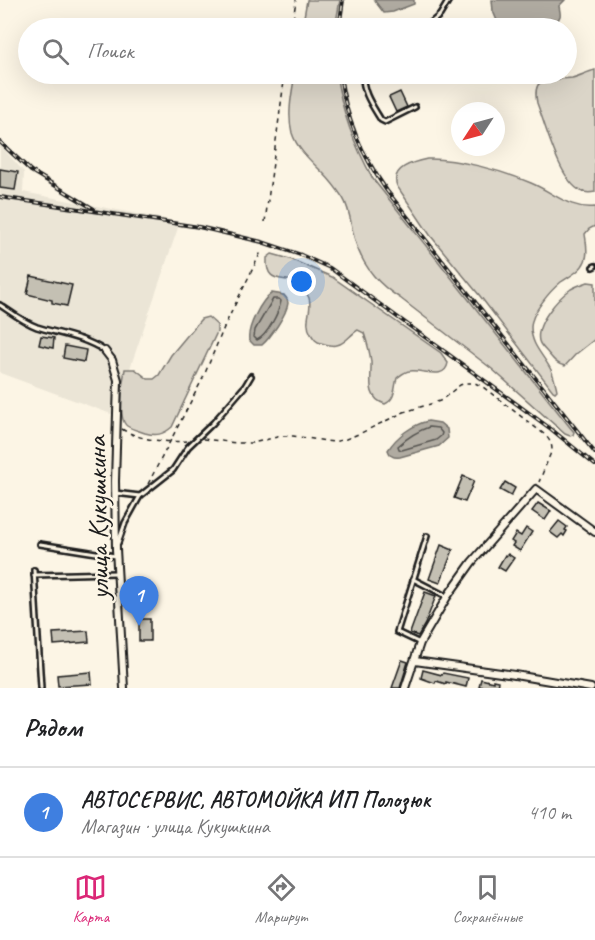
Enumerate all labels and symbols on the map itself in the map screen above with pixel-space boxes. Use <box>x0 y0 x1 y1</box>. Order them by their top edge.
north arrow <box>451 102 505 156</box>
your location <box>287 267 316 296</box>
street label: улица Кукушкина <box>79 434 116 602</box>
pin: 1 <box>120 576 158 626</box>

